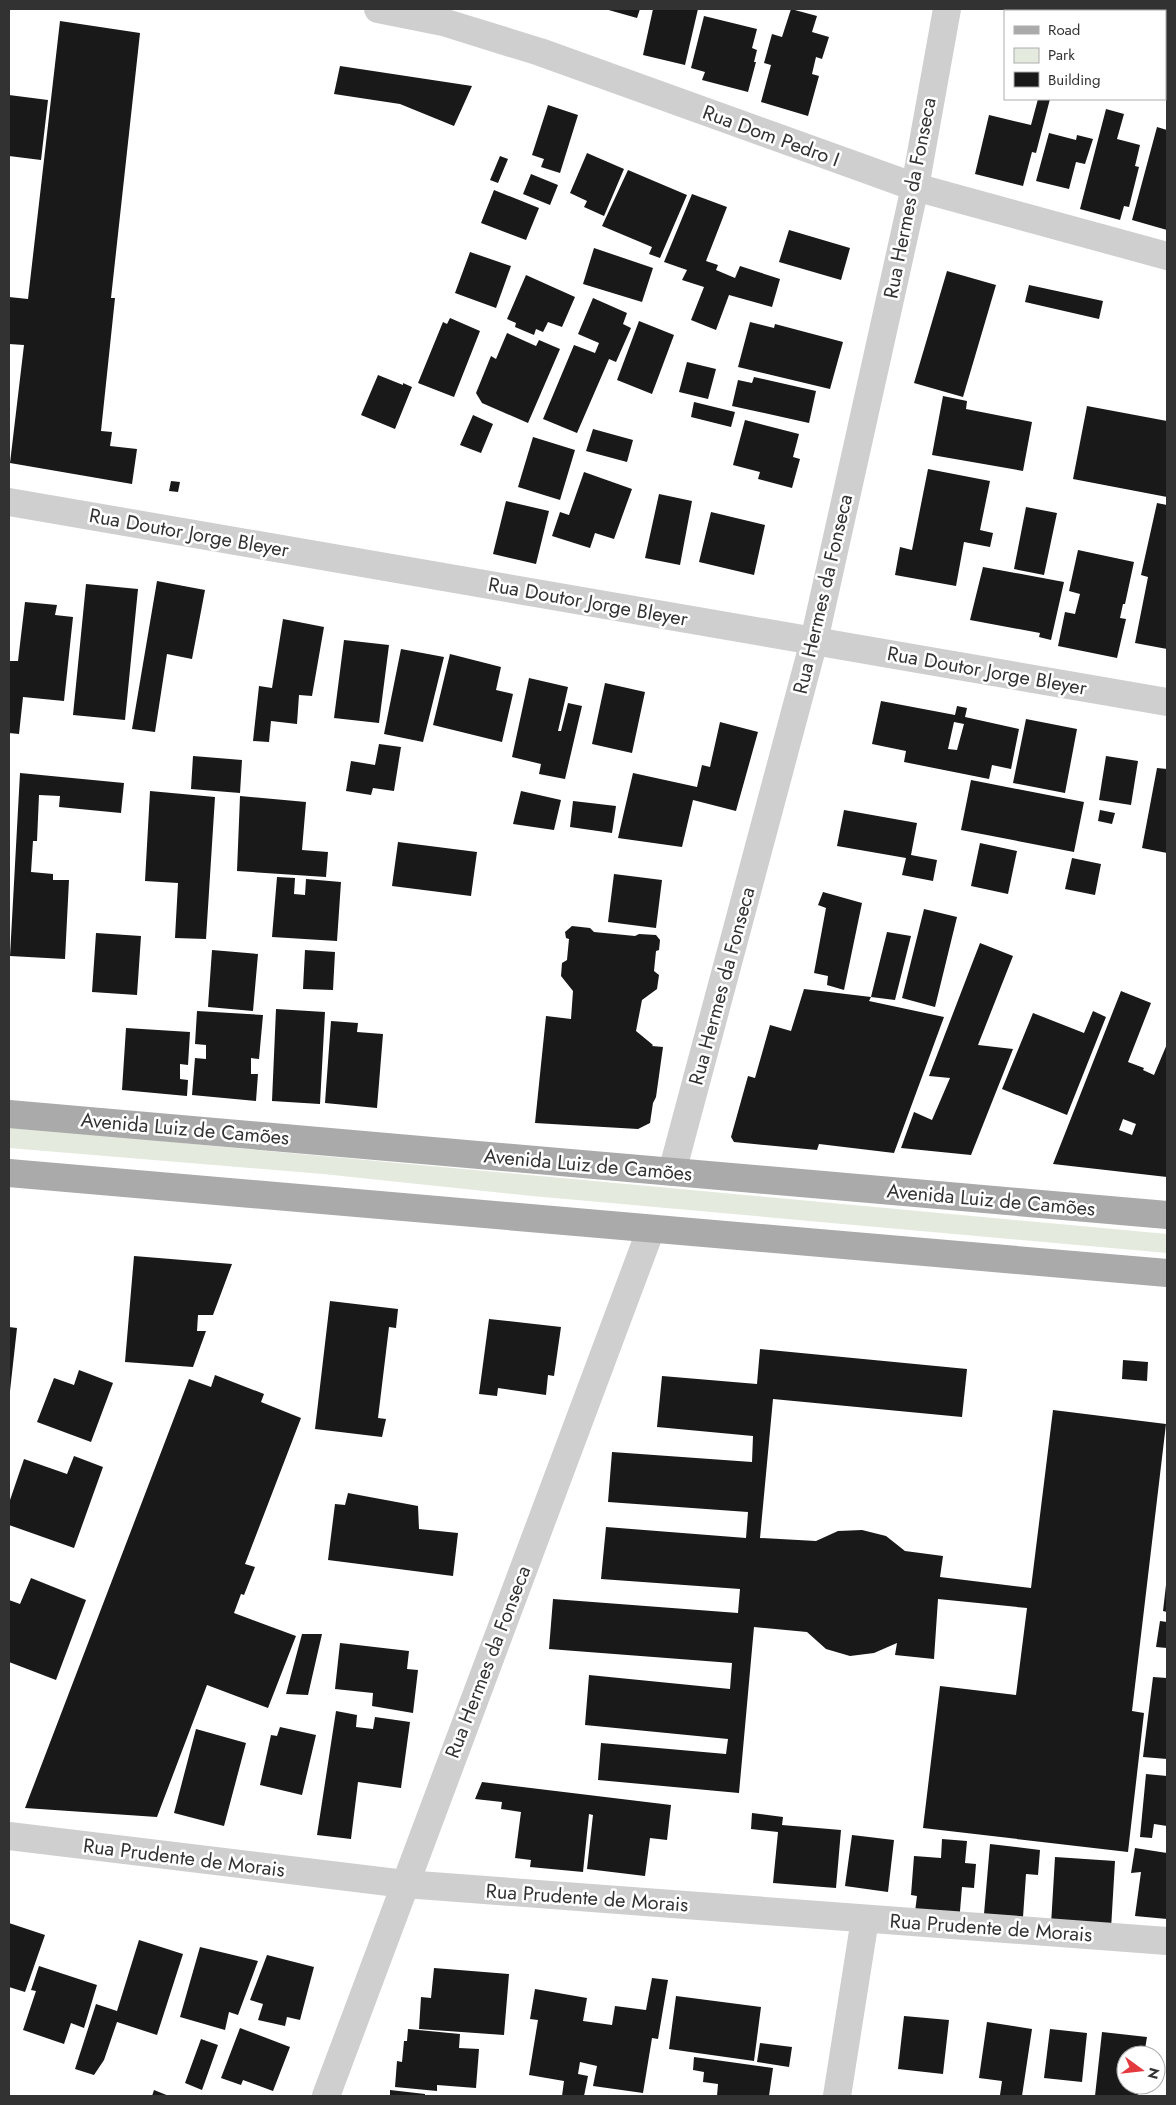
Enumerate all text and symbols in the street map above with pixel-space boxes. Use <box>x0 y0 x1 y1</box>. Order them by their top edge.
legend <box>1004 10 1166 100</box>
text: Road <box>1048 19 1080 41</box>
text: Park <box>1048 44 1075 66</box>
text: Building <box>1048 69 1100 91</box>
street label: Rua Hermes da Fonseca <box>876 95 944 301</box>
street label: Rua Dom Pedro I <box>698 98 844 174</box>
street label: Rua Hermes da Fonseca <box>786 491 860 697</box>
street label: Rua Doutor Jorge Bleyer <box>87 501 291 565</box>
street label: Rua Doutor Jorge Bleyer <box>486 570 690 634</box>
street label: Rua Doutor Jorge Bleyer <box>885 639 1089 703</box>
street label: Rua Hermes da Fonseca <box>682 884 762 1088</box>
street label: Avenida Luiz de Camões <box>80 1105 290 1153</box>
street label: Avenida Luiz de Camões <box>483 1141 693 1189</box>
street label: Avenida Luiz de Camões <box>886 1176 1096 1224</box>
street label: Rua Hermes da Fonseca <box>438 1562 538 1762</box>
street label: Rua Prudente de Morais <box>81 1831 287 1885</box>
street label: Rua Prudente de Morais <box>485 1876 689 1920</box>
street label: Rua Prudente de Morais <box>889 1906 1093 1950</box>
north arrow <box>1116 2045 1166 2095</box>
text: N <box>1142 2065 1165 2081</box>

